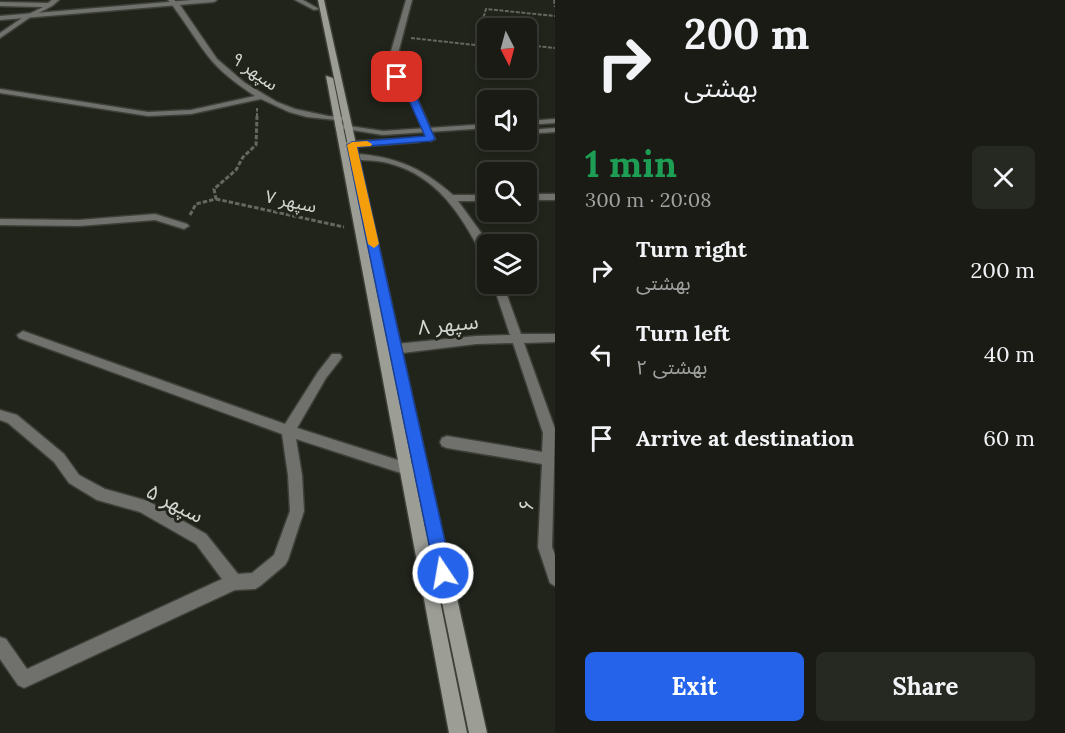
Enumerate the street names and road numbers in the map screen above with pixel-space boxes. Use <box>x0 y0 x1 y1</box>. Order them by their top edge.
street label: سپهر ۹ <box>227 47 283 95</box>
street label: سپهر ۷ <box>263 184 319 218</box>
street label: سپهر ۸ <box>416 307 480 341</box>
street label: سپهر ۵ <box>142 477 208 529</box>
street label: ۶ <box>512 498 540 512</box>

